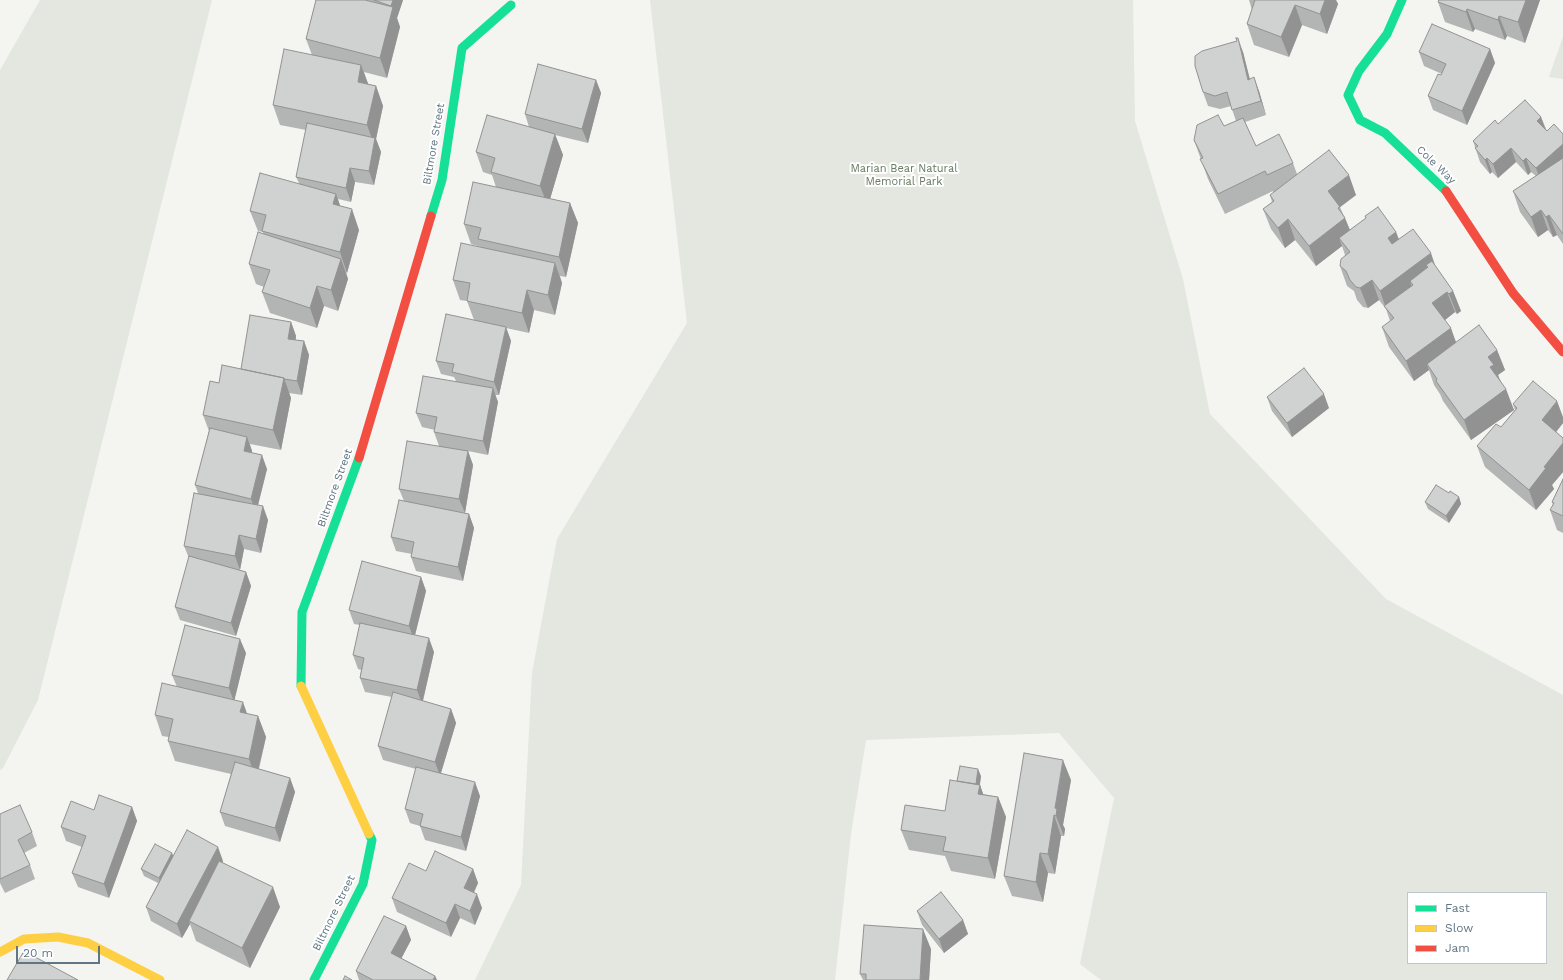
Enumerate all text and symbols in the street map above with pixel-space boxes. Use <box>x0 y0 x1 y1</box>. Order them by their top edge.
street label: Biltmore Street <box>420 102 448 186</box>
street label: Cole Way <box>1414 143 1458 187</box>
park label: Marian Bear Natural Memorial Park <box>850 162 958 188</box>
street label: Biltmore Street <box>315 447 355 529</box>
street label: Biltmore Street <box>310 873 358 953</box>
legend <box>1407 892 1547 964</box>
text: Fast <box>1445 901 1470 915</box>
text: Slow <box>1445 921 1473 935</box>
scale bar <box>18 938 102 964</box>
text: Jam <box>1445 941 1470 955</box>
text: 20 m <box>23 946 53 960</box>

